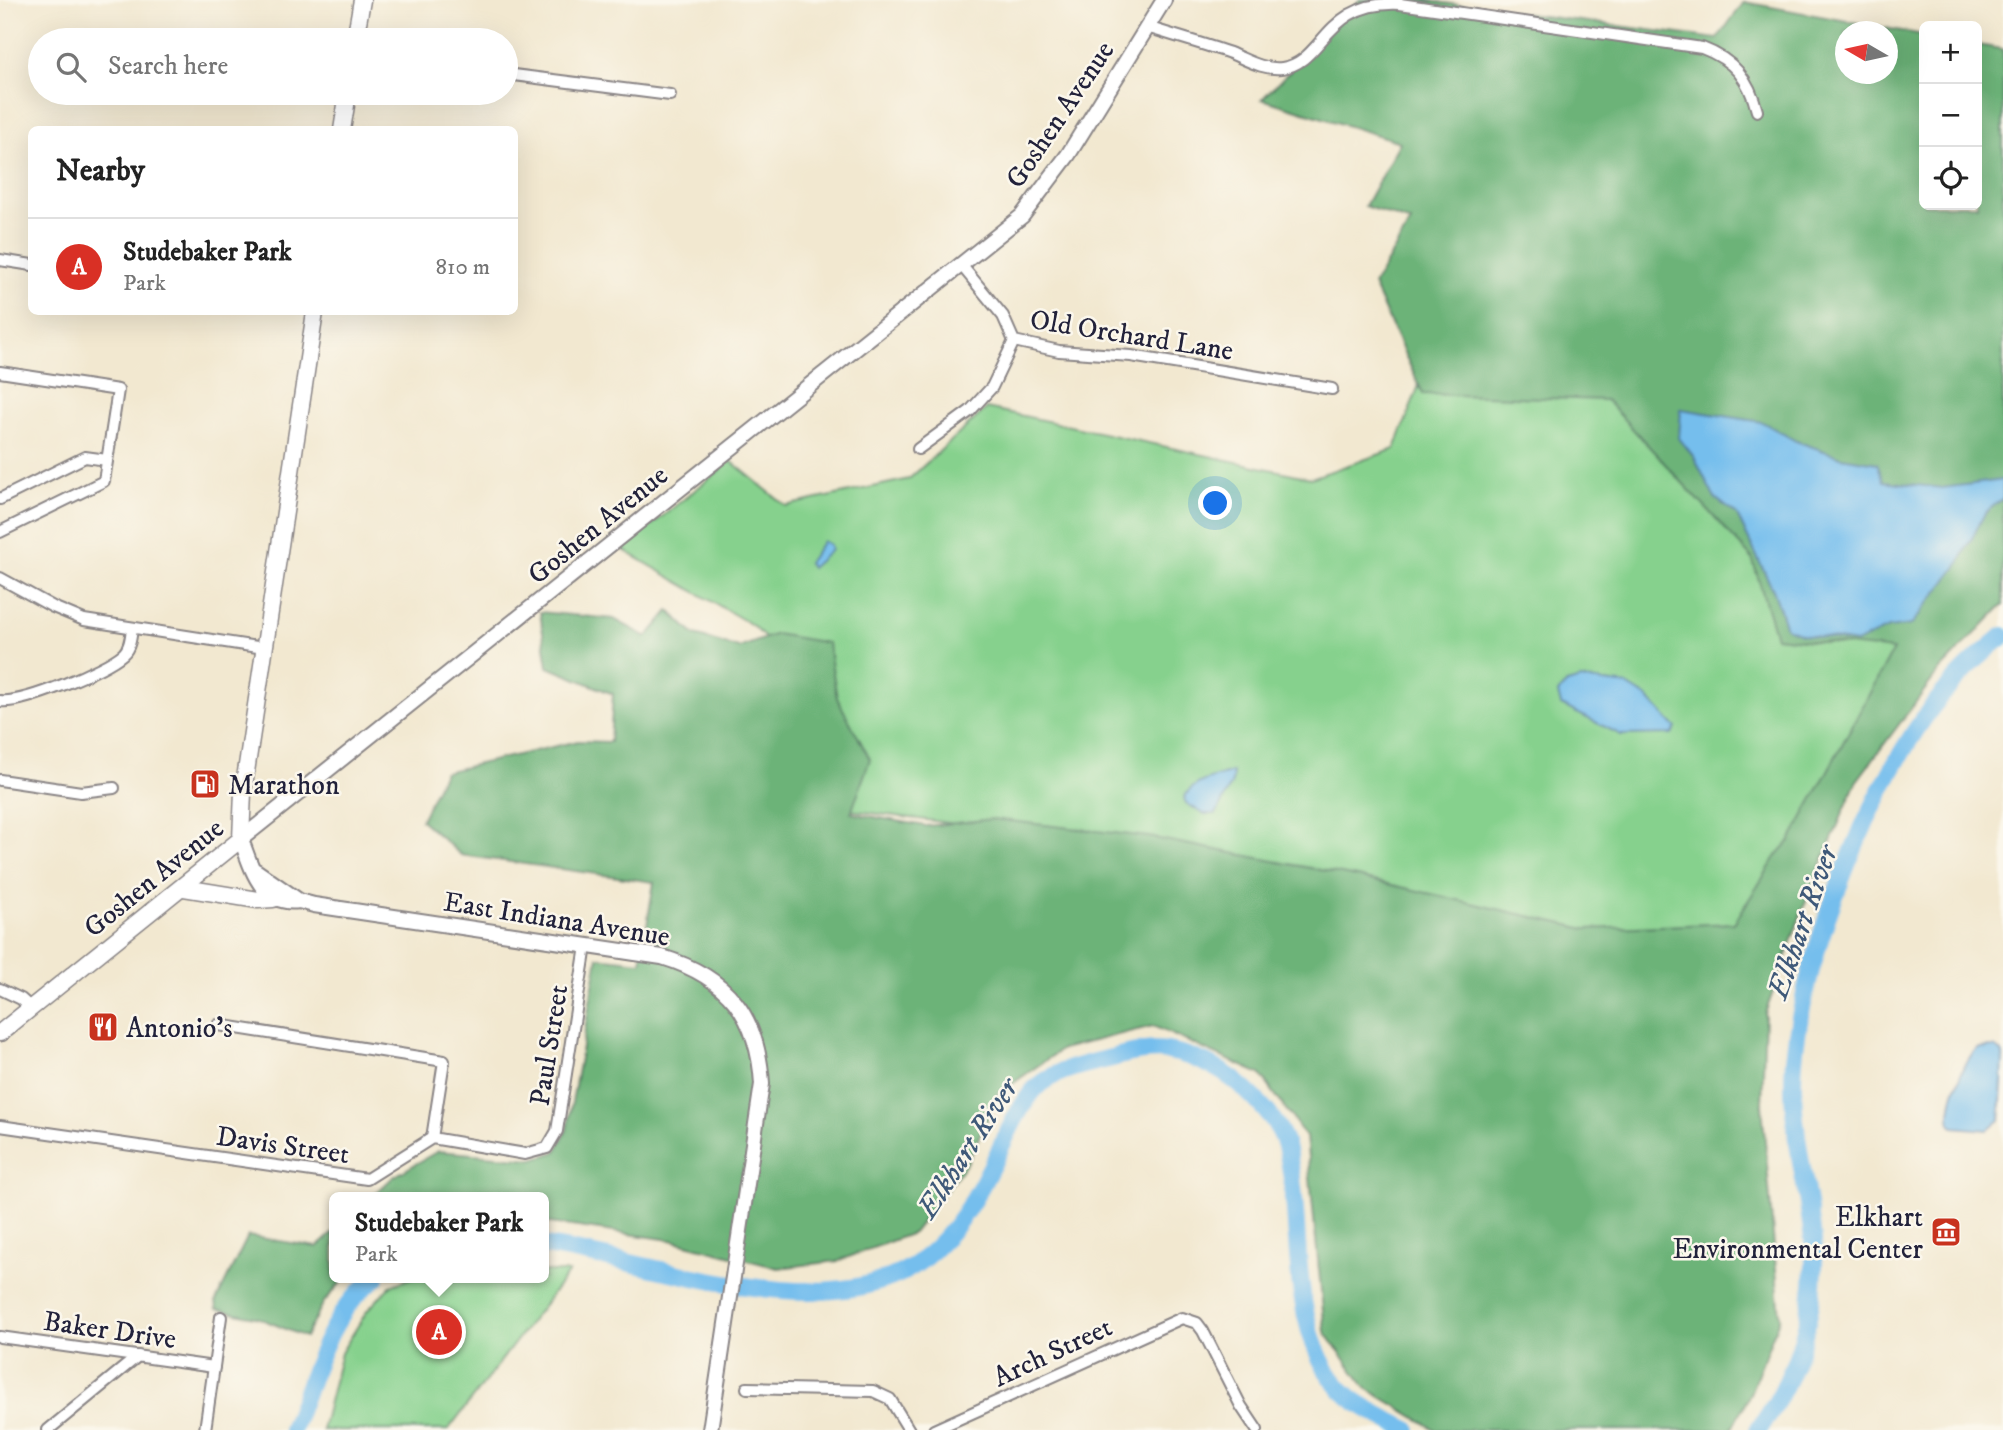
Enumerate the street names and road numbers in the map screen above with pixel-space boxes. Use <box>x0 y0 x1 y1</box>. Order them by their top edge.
street label: Goshen Avenue <box>998 35 1122 195</box>
street label: Old Orchard Lane <box>1028 302 1236 369</box>
street label: Goshen Avenue <box>521 458 675 592</box>
street label: Goshen Avenue <box>77 811 231 945</box>
street label: East Indiana Avenue <box>441 884 672 955</box>
street label: Paul Street <box>523 982 576 1108</box>
street label: Davis Street <box>214 1119 352 1172</box>
street label: Baker Drive <box>41 1304 178 1357</box>
street label: Arch Street <box>988 1310 1118 1395</box>

